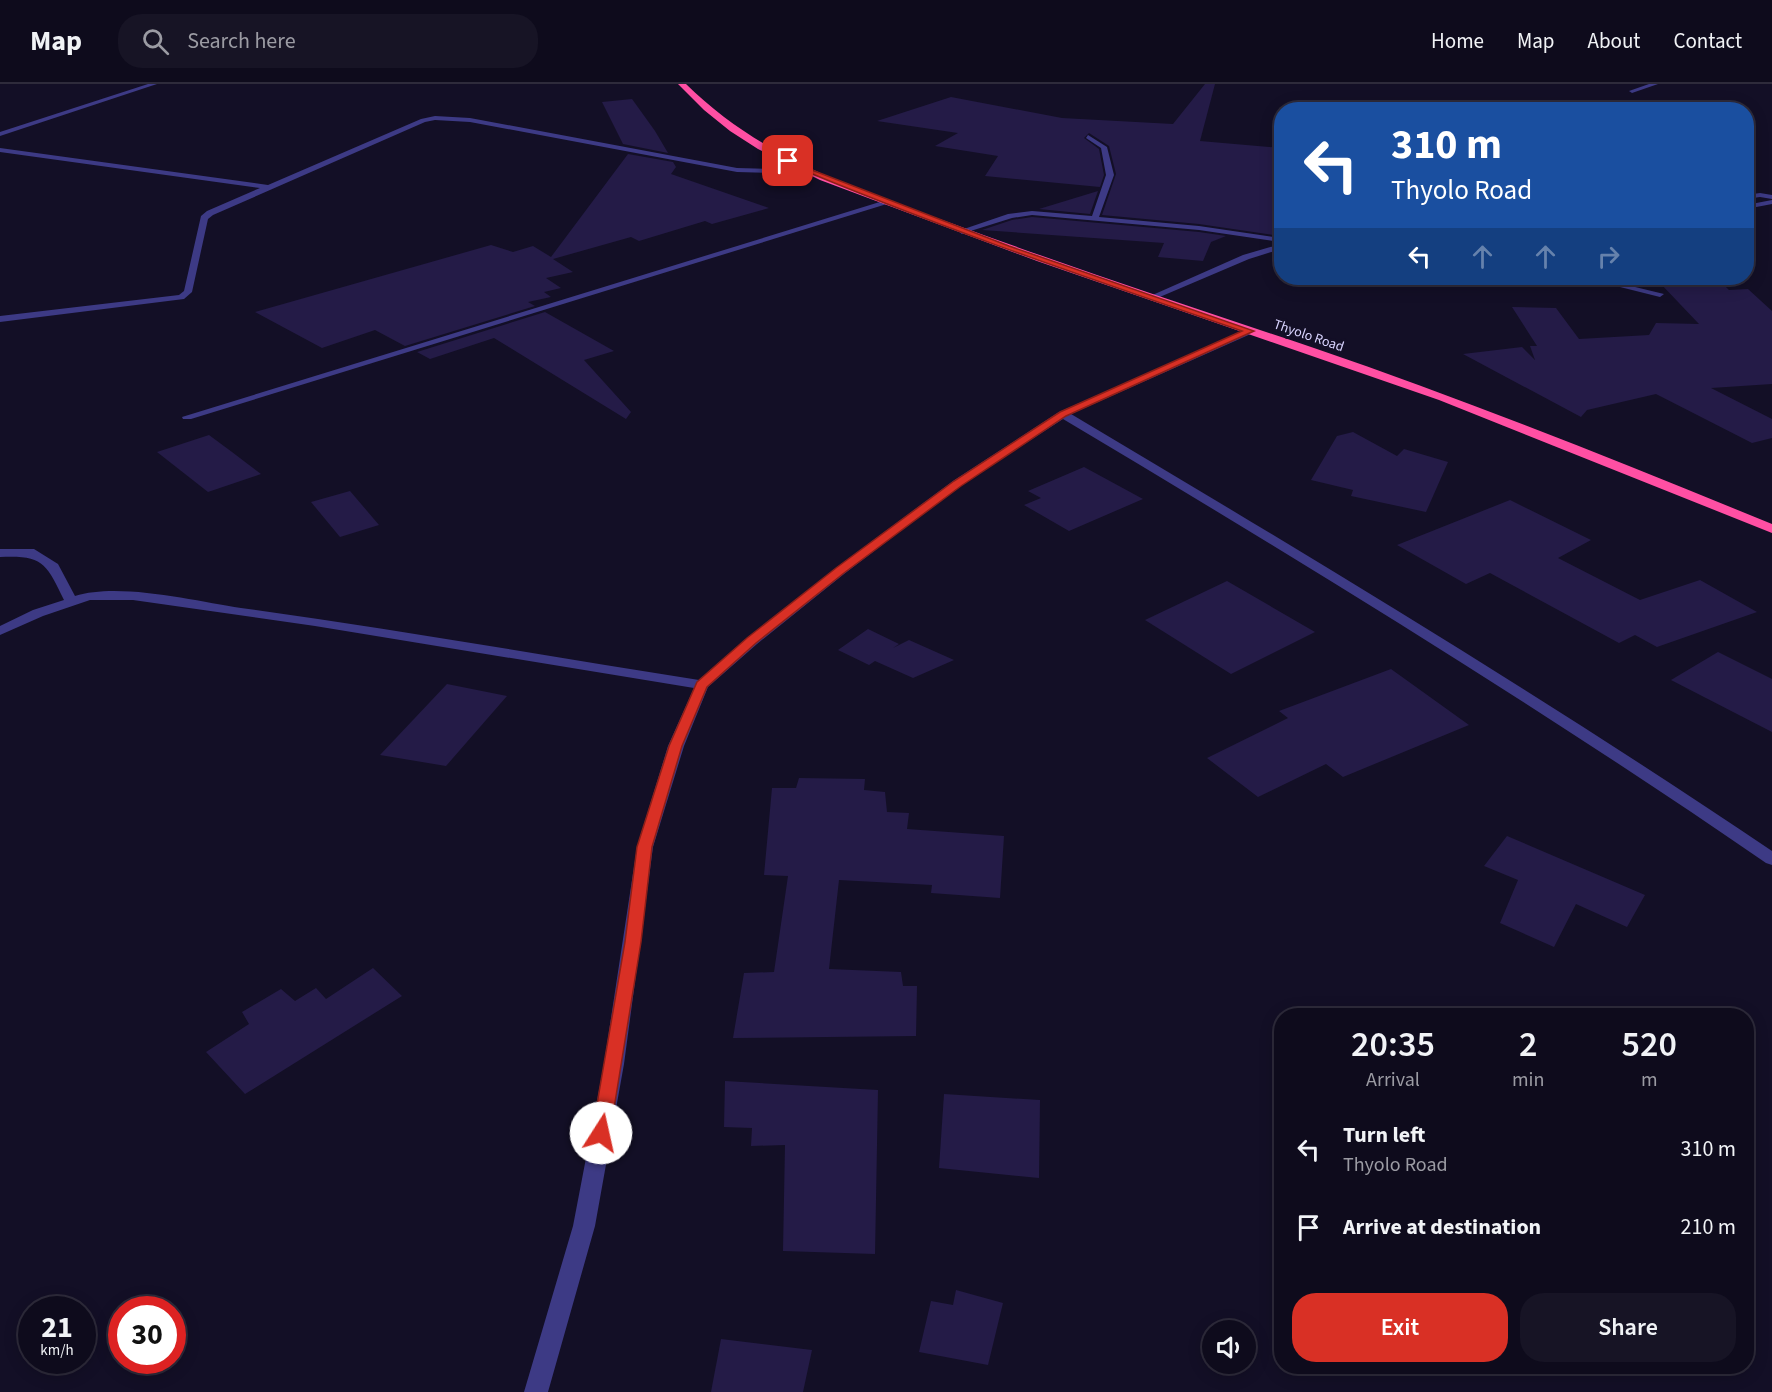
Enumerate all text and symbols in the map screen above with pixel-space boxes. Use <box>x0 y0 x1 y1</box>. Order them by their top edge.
search box <box>118 14 538 68</box>
text: Map <box>30 21 82 61</box>
icon: search <box>139 25 172 58</box>
text: Search here <box>187 25 296 57</box>
text: Home <box>1431 26 1484 56</box>
text: Map <box>1517 26 1555 56</box>
text: About <box>1588 26 1640 56</box>
text: Contact <box>1673 26 1742 56</box>
text: 310 m <box>1391 115 1502 175</box>
icon: left <box>1292 126 1370 204</box>
pin <box>762 135 813 186</box>
icon: arrive <box>771 144 804 177</box>
text: Thyolo Road <box>1391 171 1532 210</box>
icon: left <box>1403 240 1436 273</box>
icon: ahead <box>1466 240 1499 273</box>
icon: ahead <box>1529 240 1562 273</box>
icon: right <box>1592 240 1625 273</box>
street label: Thyolo Road <box>1271 315 1347 357</box>
text: 20:35 <box>1351 1019 1435 1070</box>
text: 2 <box>1519 1019 1537 1070</box>
text: 520 <box>1621 1019 1677 1070</box>
text: Arrival <box>1366 1066 1420 1094</box>
text: min <box>1512 1066 1544 1094</box>
text: m <box>1641 1066 1657 1094</box>
position arrow <box>569 1101 633 1165</box>
text: Turn left <box>1343 1119 1425 1151</box>
icon: left <box>1292 1133 1325 1166</box>
text: 310 m <box>1681 1133 1736 1165</box>
text: Thyolo Road <box>1343 1151 1448 1179</box>
icon: arrive <box>1292 1211 1325 1244</box>
text: Arrive at destination <box>1343 1211 1541 1243</box>
text: 210 m <box>1681 1211 1736 1243</box>
button: Exit <box>1292 1293 1508 1362</box>
button: Share <box>1520 1293 1736 1362</box>
speed limit sign: 30 <box>108 1296 186 1374</box>
text: 21 <box>41 1306 73 1349</box>
map controls <box>1202 1320 1256 1374</box>
button: sound <box>1202 1320 1256 1374</box>
text: km/h <box>40 1340 74 1361</box>

